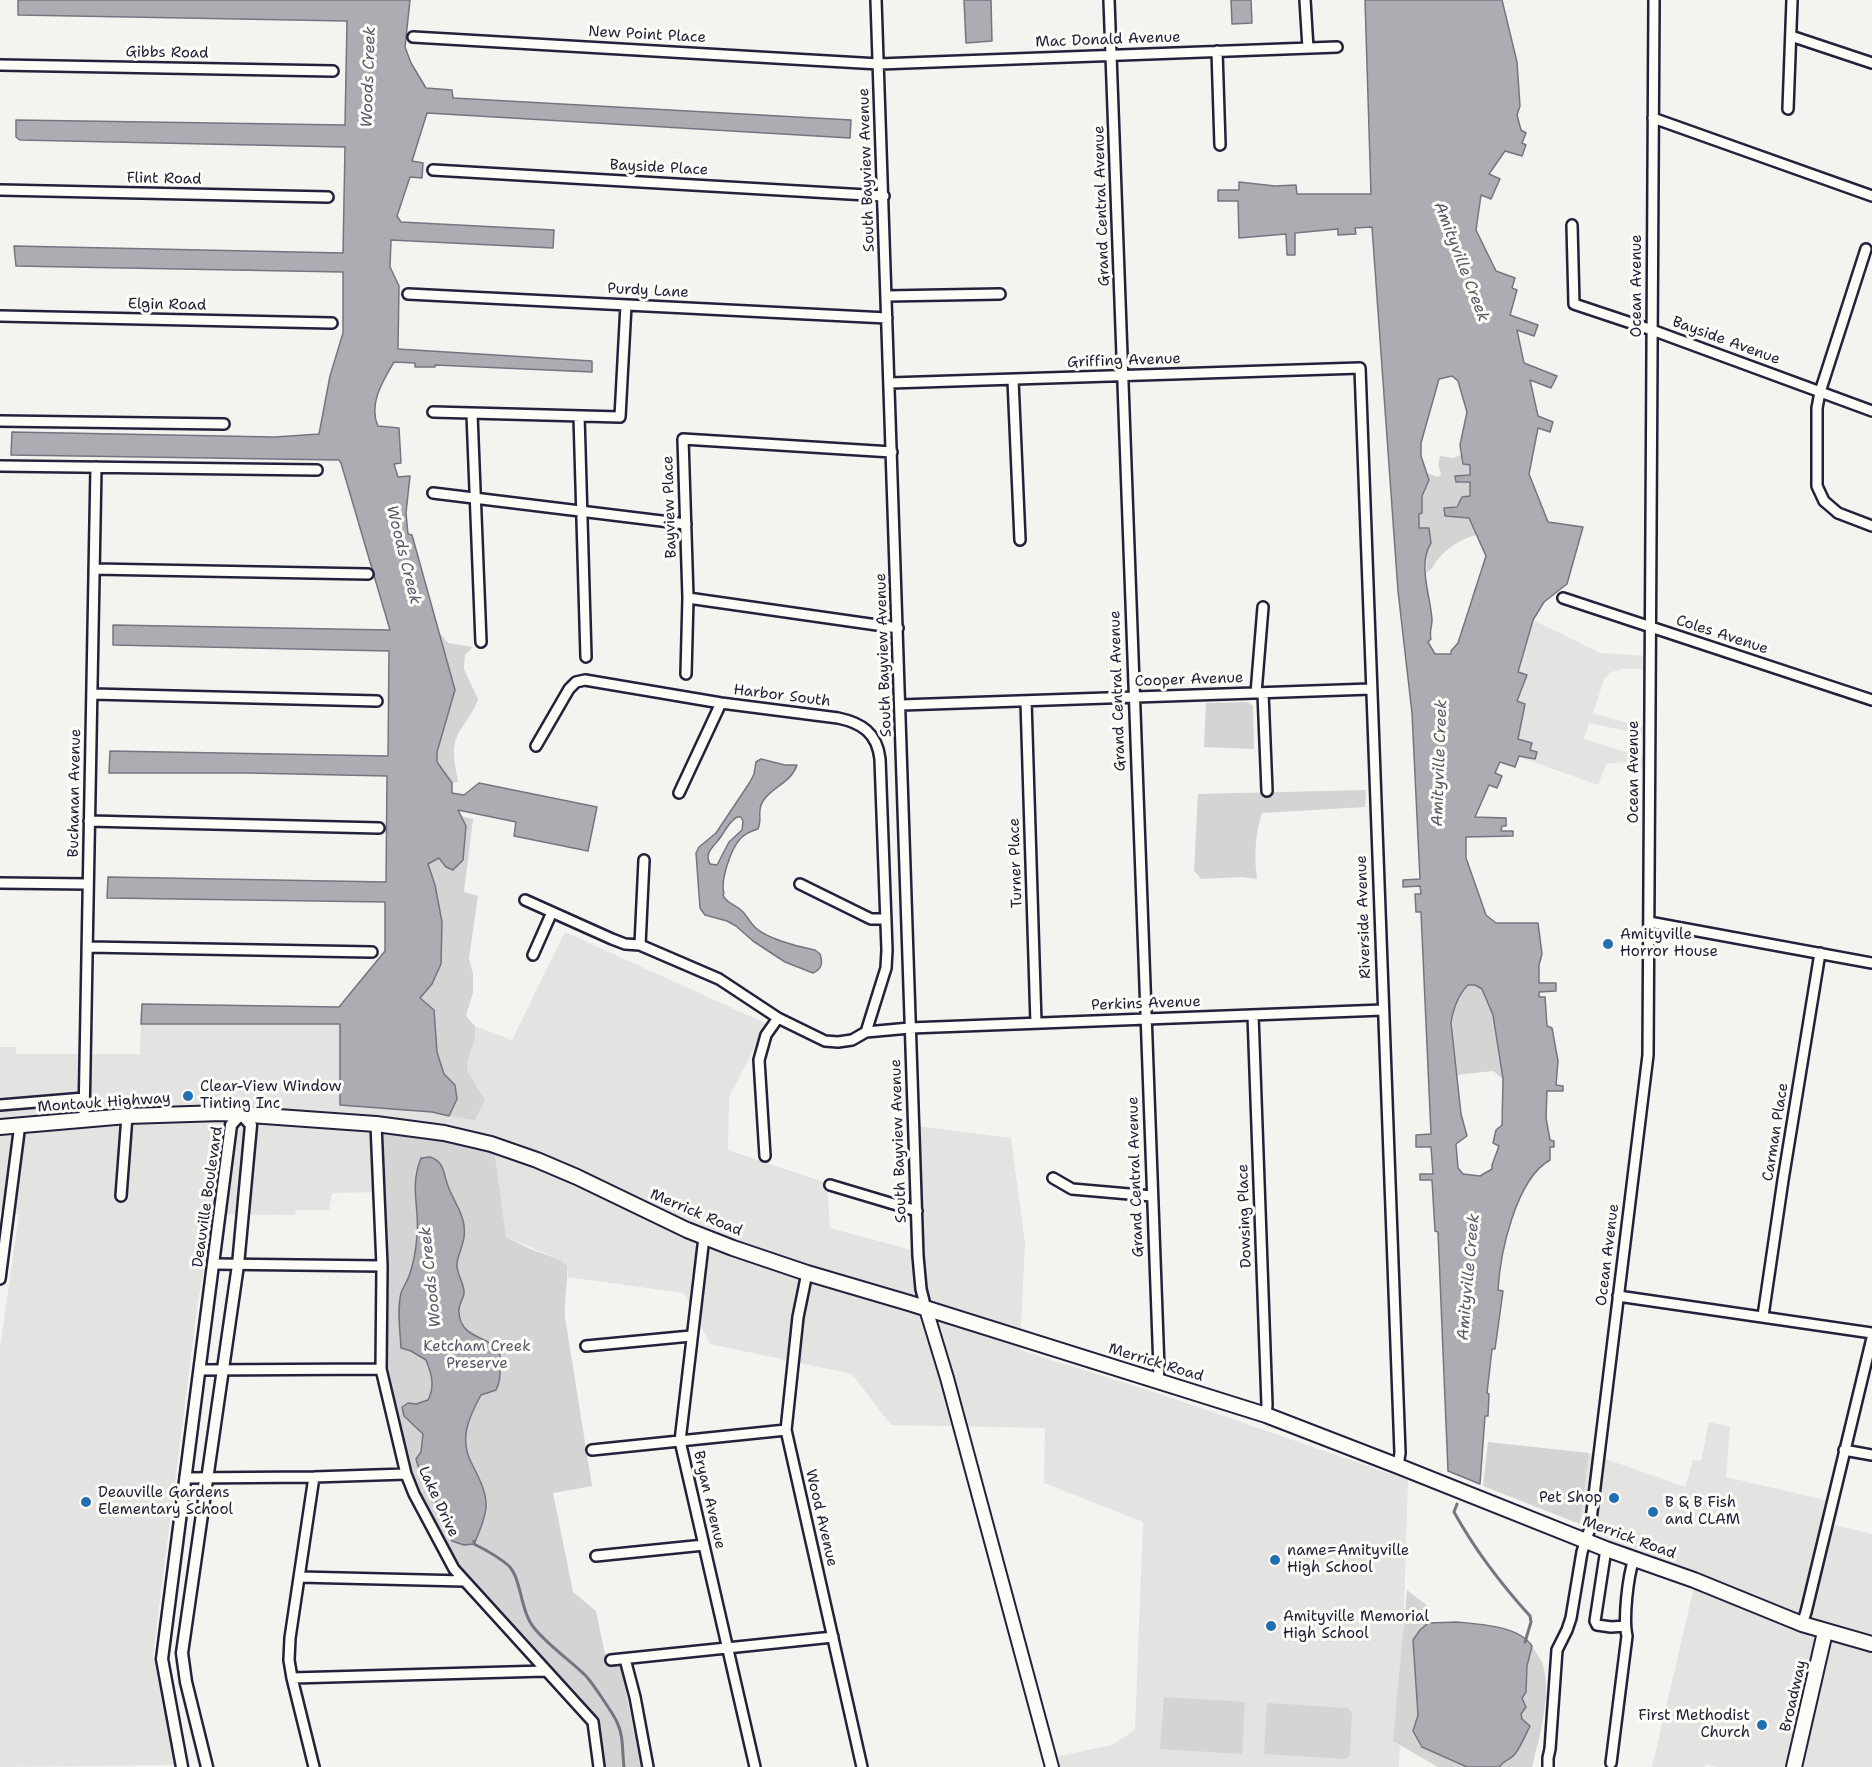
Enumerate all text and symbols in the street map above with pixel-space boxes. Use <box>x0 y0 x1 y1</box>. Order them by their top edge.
street label: New Point Place <box>588 23 706 47</box>
water label: Woods Creek <box>358 26 380 128</box>
street label: Mac Donald Avenue <box>1035 28 1181 52</box>
street label: Gibbs Road <box>125 43 209 63</box>
street label: South Bayview Avenue <box>855 88 879 252</box>
street label: Grand Central Avenue <box>1090 125 1114 287</box>
street label: Bayside Place <box>609 156 709 180</box>
street label: Flint Road <box>126 169 202 189</box>
water label: Amityville Creek <box>1429 199 1493 325</box>
street label: Ocean Avenue <box>1628 235 1646 337</box>
street label: Purdy Lane <box>607 280 689 302</box>
street label: Elgin Road <box>128 295 206 315</box>
street label: Bayside Avenue <box>1670 313 1782 369</box>
street label: Griffing Avenue <box>1067 350 1181 372</box>
street label: Bayview Place <box>659 455 681 559</box>
water label: Woods Creek <box>381 504 425 606</box>
street label: South Bayview Avenue <box>872 573 896 737</box>
street label: Grand Central Avenue <box>1106 610 1130 772</box>
street label: Coles Avenue <box>1674 612 1770 658</box>
street label: Cooper Avenue <box>1134 669 1244 691</box>
street label: Harbor South <box>732 681 832 711</box>
water label: Amityville Creek <box>1428 699 1452 827</box>
street label: Ocean Avenue <box>1625 721 1643 823</box>
street label: Buchanan Avenue <box>65 728 85 858</box>
street label: Turner Place <box>1005 817 1027 909</box>
street label: Riverside Avenue <box>1353 855 1375 979</box>
place label: Amityville Horror House <box>1620 926 1718 961</box>
marker: Amityville Horror House <box>1601 937 1615 951</box>
street label: Perkins Avenue <box>1091 993 1201 1015</box>
street label: South Bayview Avenue <box>887 1059 911 1223</box>
place label: Clear-View Window Tinting Inc <box>200 1078 342 1113</box>
street label: Carman Place <box>1759 1081 1793 1183</box>
street label: Montauk Highway <box>37 1089 171 1117</box>
marker: Clear-View Window Tinting Inc <box>181 1089 195 1103</box>
street label: Grand Central Avenue <box>1124 1096 1148 1258</box>
street label: Deauville Boulevard <box>189 1125 227 1269</box>
street label: Dowsing Place <box>1234 1164 1256 1268</box>
street label: Merrick Road <box>647 1185 745 1241</box>
street label: Ocean Avenue <box>1593 1203 1623 1307</box>
water label: Amityville Creek <box>1454 1213 1484 1341</box>
water label: Woods Creek <box>416 1226 446 1328</box>
park label: Ketcham Creek Preserve <box>423 1338 531 1373</box>
street label: Merrick Road <box>1106 1340 1206 1386</box>
street label: Bryan Avenue <box>689 1449 729 1551</box>
street label: Lake Drive <box>414 1464 462 1540</box>
street label: Wood Avenue <box>801 1467 841 1569</box>
place label: Deauville Gardens Elementary School <box>98 1484 233 1519</box>
place label: Pet Shop <box>1539 1489 1602 1507</box>
marker: Pet Shop <box>1607 1491 1621 1505</box>
place label: B & B Fish and CLAM <box>1665 1494 1740 1529</box>
marker: Deauville Gardens Elementary School <box>79 1495 93 1509</box>
marker: B & B Fish and CLAM <box>1646 1505 1660 1519</box>
street label: Merrick Road <box>1580 1513 1678 1563</box>
place label: name=Amityville High School <box>1287 1542 1409 1577</box>
marker: name=Amityville High School <box>1268 1553 1282 1567</box>
place label: Amityville Memorial High School <box>1283 1608 1429 1643</box>
marker: Amityville Memorial High School <box>1264 1619 1278 1633</box>
street label: Broadway <box>1777 1658 1811 1734</box>
place label: First Methodist Church <box>1638 1707 1750 1742</box>
marker: First Methodist Church <box>1755 1718 1769 1732</box>

